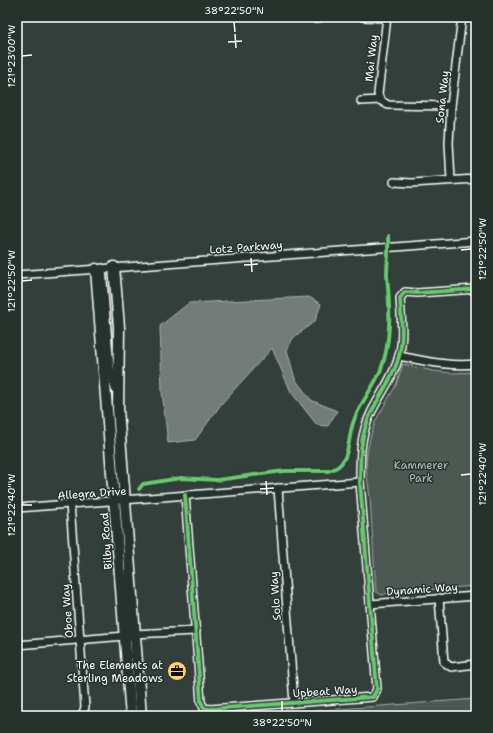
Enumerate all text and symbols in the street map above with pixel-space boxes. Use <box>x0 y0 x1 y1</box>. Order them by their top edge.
text: 38°22'50"N <box>204 4 264 17</box>
text: 121°23'00"W <box>5 24 18 87</box>
street label: Mai Way <box>362 34 381 82</box>
street label: Sona Way <box>432 70 453 124</box>
text: 121°22'50"W <box>476 217 489 280</box>
street label: Lotz Parkway <box>209 237 283 258</box>
text: 121°22'50"W <box>5 249 18 312</box>
text: 121°22'40"W <box>476 442 489 505</box>
park label: Kammerer Park <box>394 458 448 486</box>
text: 121°22'40"W <box>5 473 18 536</box>
street label: Allegra Drive <box>57 484 127 503</box>
street label: Bilby Road <box>97 512 116 570</box>
street label: Solo Way <box>266 571 285 621</box>
street label: Dynamic Way <box>386 580 458 599</box>
street label: Oboe Way <box>58 583 77 639</box>
place label: The Elements at Sterling Meadows <box>67 658 163 686</box>
office icon: The Elements at Sterling Meadows <box>166 660 188 682</box>
street label: Upbeat Way <box>292 682 358 701</box>
text: 38°22'50"N <box>252 716 312 729</box>

